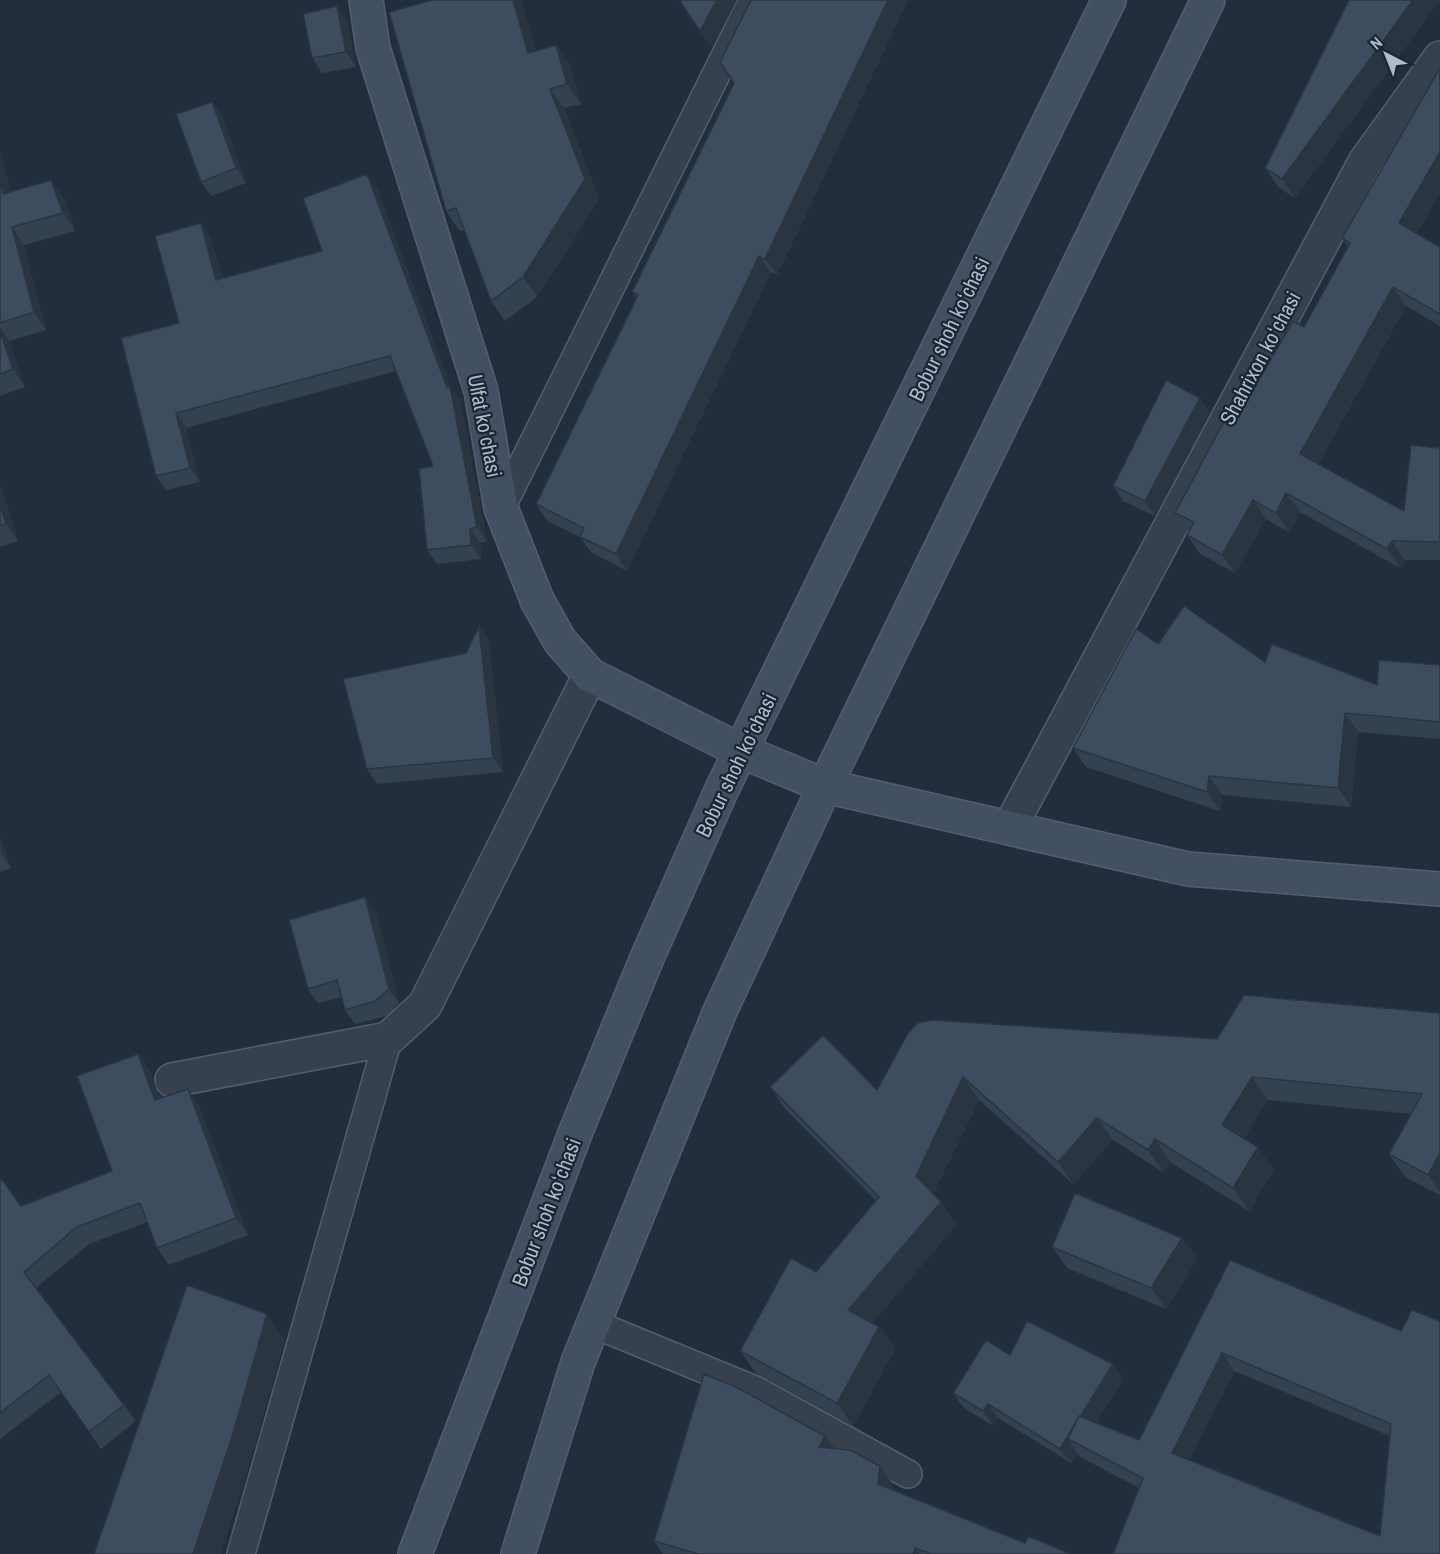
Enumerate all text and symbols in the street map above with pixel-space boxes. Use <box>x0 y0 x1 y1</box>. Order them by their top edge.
north arrow <box>1356 24 1416 84</box>
text: N <box>1365 32 1387 54</box>
street label: Bobur shoh koʻchasi <box>902 252 996 406</box>
street label: Shahrixon koʻchasi <box>1213 286 1307 430</box>
street label: Ulfat koʻchasi <box>461 372 509 480</box>
street label: Bobur shoh koʻchasi <box>689 688 783 842</box>
street label: Bobur shoh koʻchasi <box>504 1134 588 1290</box>

